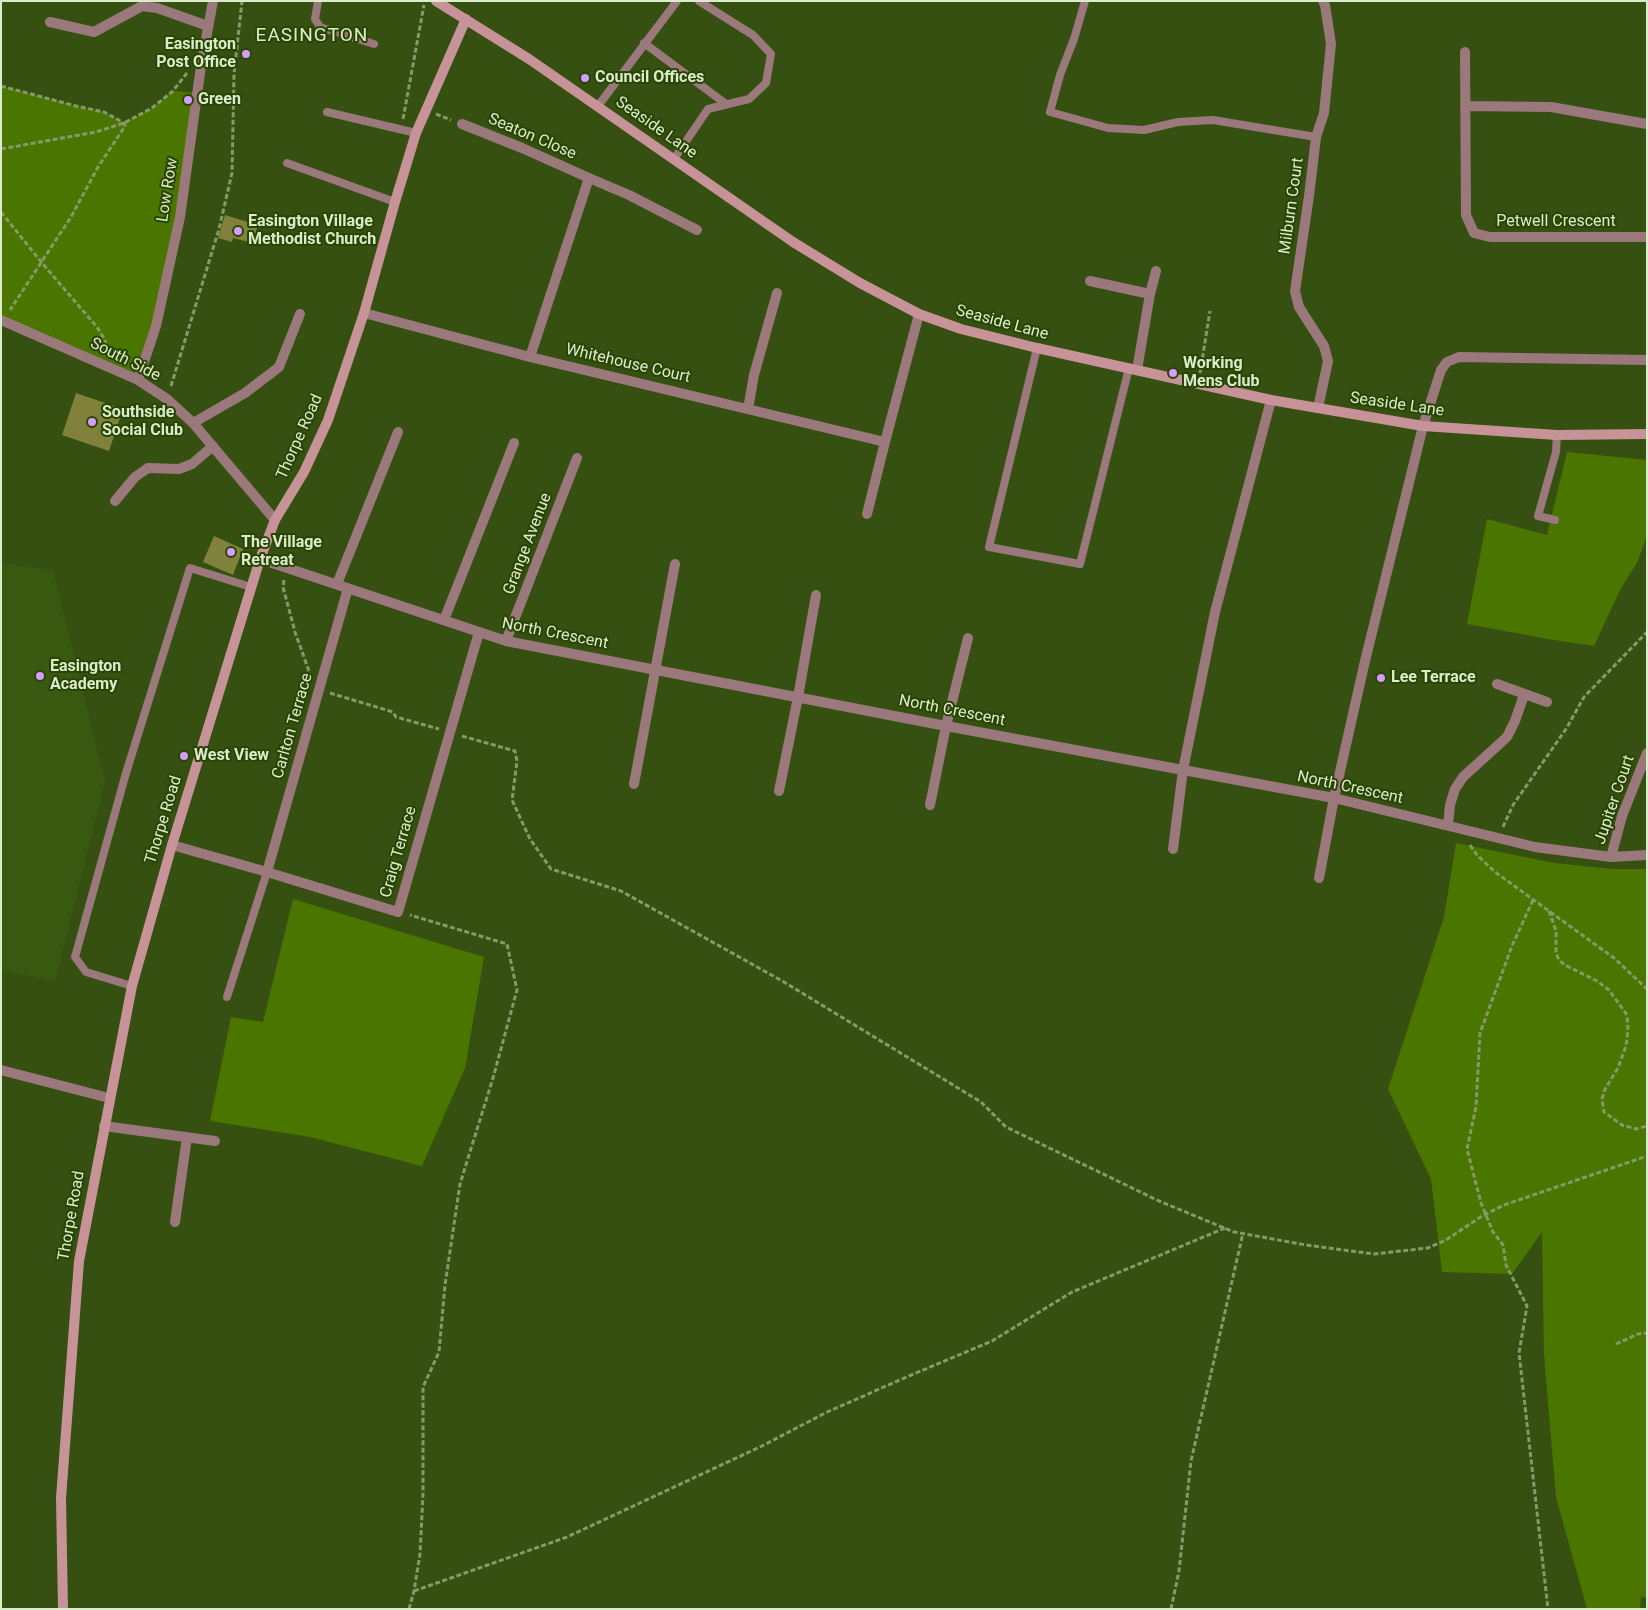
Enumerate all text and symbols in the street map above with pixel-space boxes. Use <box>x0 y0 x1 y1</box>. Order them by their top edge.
district label: EASINGTON <box>254 25 370 47</box>
place label: Easington Post Office <box>156 35 236 73</box>
marker: Easington Post Office <box>240 48 252 60</box>
place label: Council Offices <box>595 68 704 88</box>
marker: Council Offices <box>579 72 591 84</box>
place label: Green <box>198 90 241 110</box>
street label: Seaside Lane <box>612 93 700 163</box>
marker: Green <box>182 94 194 106</box>
street label: Seaton Close <box>485 110 579 164</box>
street label: Low Row <box>153 157 183 223</box>
street label: Milburn Court <box>1276 157 1308 255</box>
place label: Easington Village Methodist Church <box>248 212 376 250</box>
street label: Petwell Crescent <box>1496 212 1616 232</box>
marker: Easington Village Methodist Church <box>232 225 244 237</box>
street label: Seaside Lane <box>954 301 1050 345</box>
street label: South Side <box>87 334 163 386</box>
street label: Whitehouse Court <box>564 340 692 388</box>
place label: Working Mens Club <box>1183 354 1259 392</box>
marker: Working Mens Club <box>1167 367 1179 379</box>
street label: Seaside Lane <box>1349 389 1445 421</box>
street label: Thorpe Road <box>273 392 327 482</box>
place label: Southside Social Club <box>102 403 183 441</box>
marker: Southside Social Club <box>86 416 98 428</box>
street label: Grange Avenue <box>500 490 556 598</box>
place label: The Village Retreat <box>241 533 322 571</box>
marker: The Village Retreat <box>225 546 237 558</box>
street label: North Crescent <box>500 614 610 654</box>
place label: Easington Academy <box>50 657 121 695</box>
place label: Lee Terrace <box>1391 668 1476 688</box>
marker: Easington Academy <box>34 670 46 682</box>
street label: Carlton Terrace <box>269 671 317 781</box>
marker: Lee Terrace <box>1375 672 1387 684</box>
street label: North Crescent <box>897 691 1007 731</box>
place label: West View <box>194 746 269 766</box>
marker: West View <box>178 750 190 762</box>
street label: Jupiter Court <box>1591 753 1639 847</box>
street label: North Crescent <box>1295 767 1405 809</box>
street label: Thorpe Road <box>142 774 186 866</box>
street label: Craig Terrace <box>377 804 421 900</box>
street label: Thorpe Road <box>55 1169 89 1263</box>

